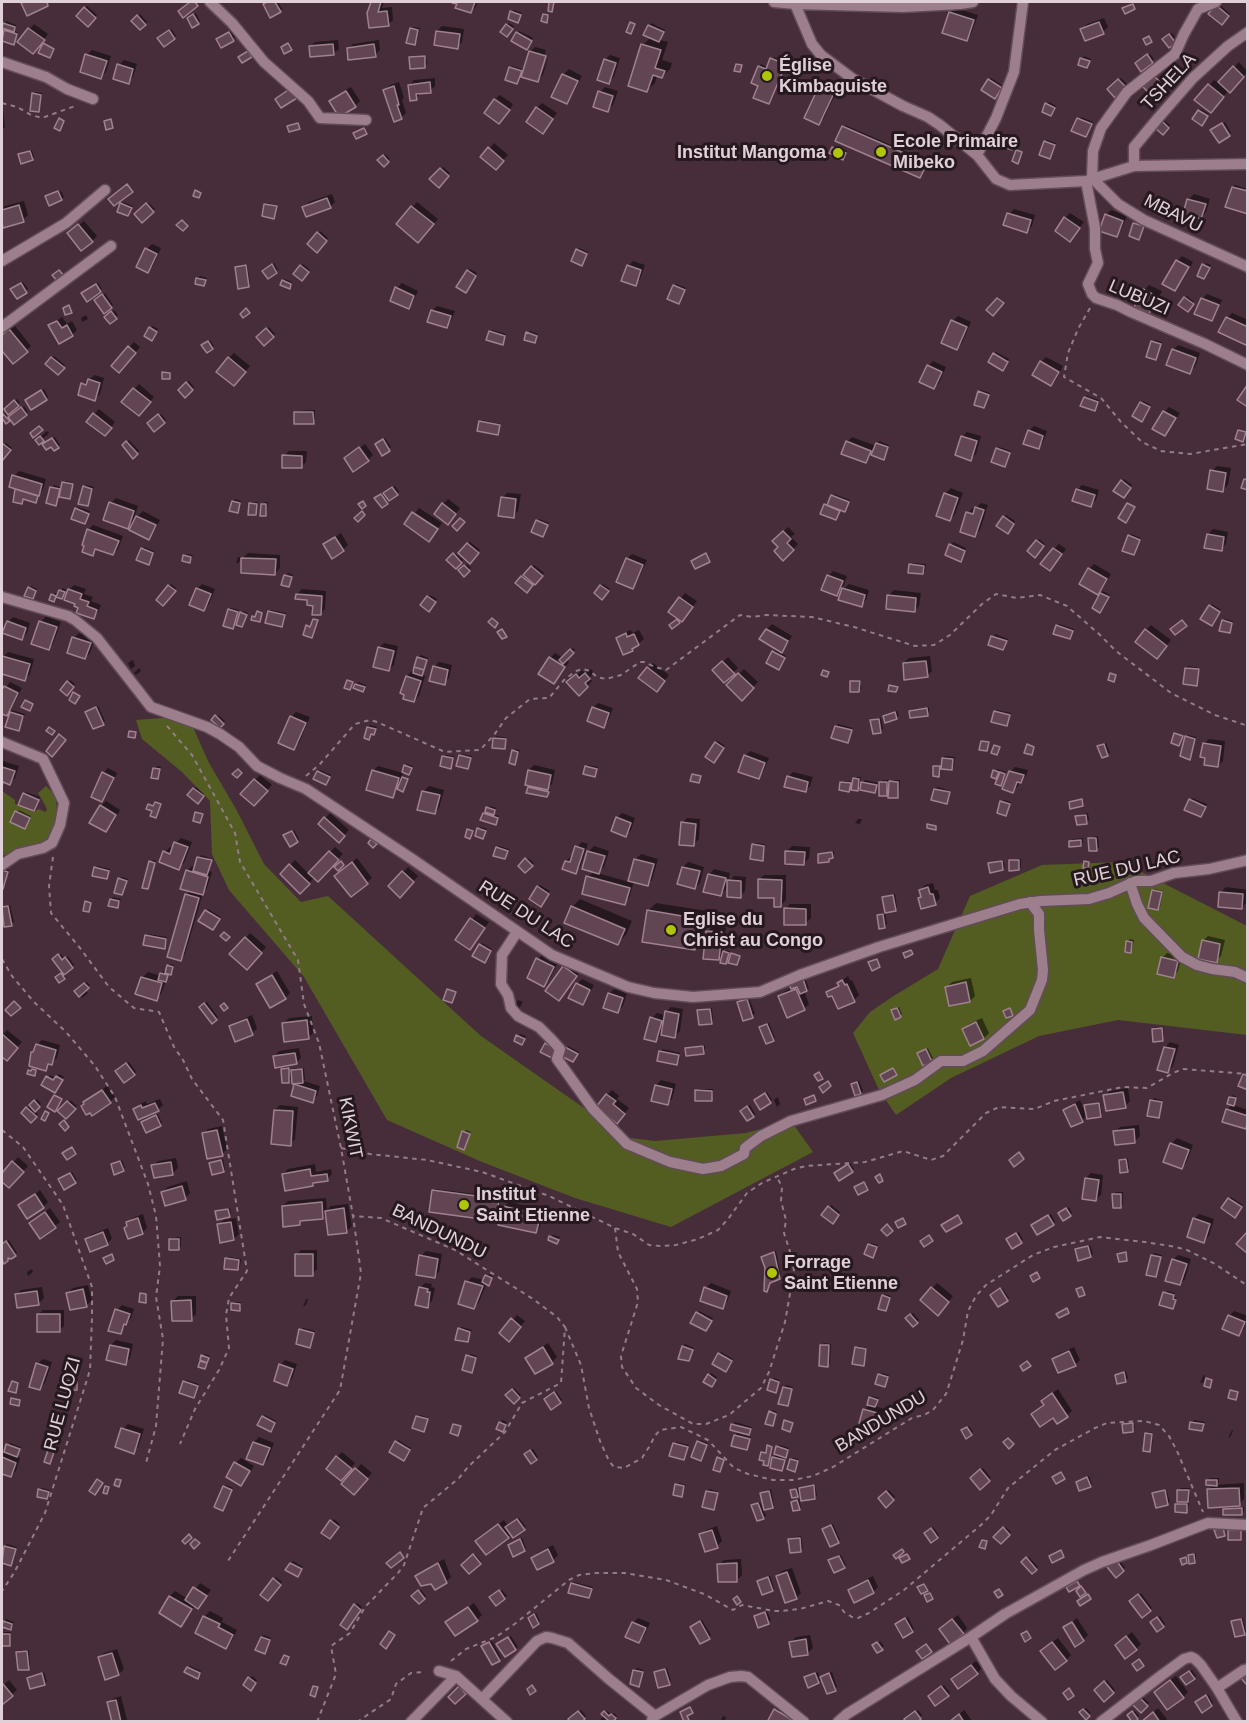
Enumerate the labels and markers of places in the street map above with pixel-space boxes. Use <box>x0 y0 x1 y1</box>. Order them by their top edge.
place label: Église Kimbaguiste <box>779 55 887 98</box>
marker: Église Kimbaguiste <box>760 69 774 83</box>
place label: Ecole Primaire Mibeko <box>893 131 1018 174</box>
place label: Institut Mangoma <box>677 142 826 164</box>
marker: Ecole Primaire Mibeko <box>874 145 888 159</box>
marker: Institut Mangoma <box>831 146 845 160</box>
place label: Eglise du Christ au Congo <box>683 909 823 952</box>
marker: Eglise du Christ au Congo <box>664 923 678 937</box>
place label: Institut Saint Etienne <box>476 1184 590 1226</box>
marker: Institut Saint Etienne <box>457 1198 471 1212</box>
place label: Forrage Saint Etienne <box>784 1252 898 1294</box>
marker: Forrage Saint Etienne <box>765 1266 779 1280</box>

